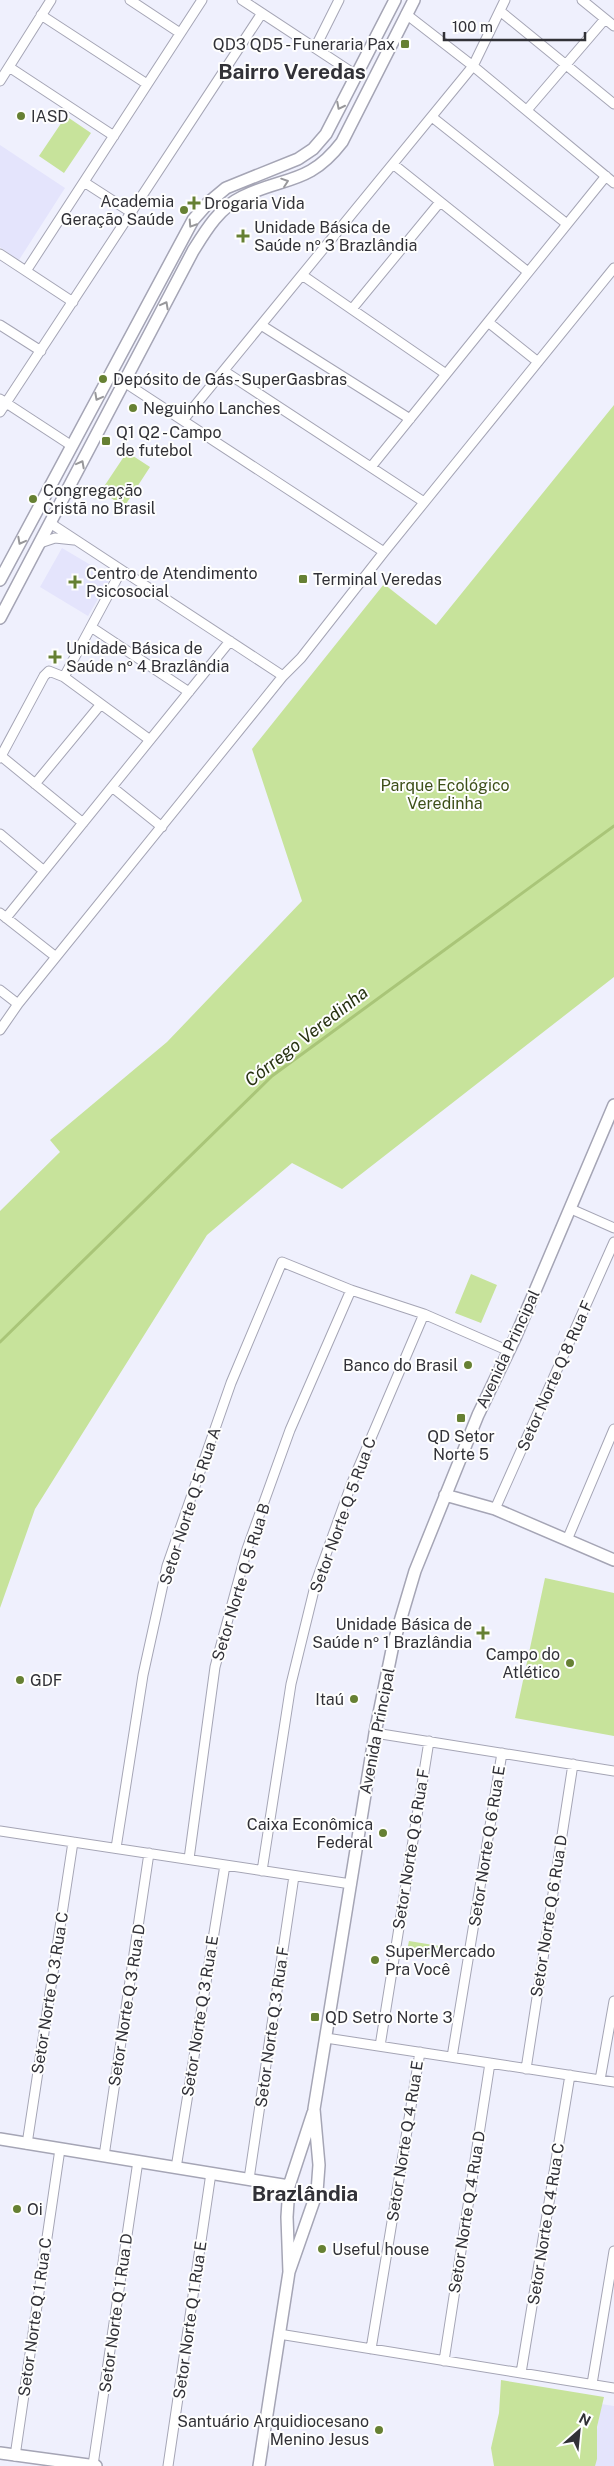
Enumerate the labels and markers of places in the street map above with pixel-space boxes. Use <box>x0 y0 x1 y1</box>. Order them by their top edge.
place label: QD3 QD5 - Funeraria Pax <box>213 35 395 54</box>
marker: QD3 QD5 - Funeraria Pax <box>399 38 411 50</box>
place label: IASD <box>31 107 68 126</box>
marker: IASD <box>15 110 27 122</box>
place label: Academia Geração Saúde <box>61 192 174 229</box>
place label: Drogaria Vida <box>204 194 304 213</box>
marker: Drogaria Vida <box>188 197 200 209</box>
marker: Academia Geração Saúde <box>178 204 190 216</box>
place label: Unidade Básica de Saúde nº 3 Brazlândia <box>254 218 417 255</box>
marker: Unidade Básica de Saúde nº 3 Brazlândia <box>236 229 250 243</box>
place label: Depósito de Gás- SuperGasbras <box>113 370 347 389</box>
marker: Depósito de Gás- SuperGasbras <box>97 373 109 385</box>
place label: Neguinho Lanches <box>143 399 280 418</box>
marker: Neguinho Lanches <box>127 402 139 414</box>
place label: Q1 Q2 - Campo de futebol <box>116 423 221 460</box>
marker: Q1 Q2 - Campo de futebol <box>100 435 112 447</box>
place label: Congregação Cristã no Brasil <box>43 481 156 518</box>
marker: Congregação Cristã no Brasil <box>27 493 39 505</box>
place label: Centro de Atendimento Psicosocial <box>86 564 258 601</box>
place label: Terminal Veredas <box>313 570 442 589</box>
marker: Terminal Veredas <box>297 573 309 585</box>
marker: Centro de Atendimento Psicosocial <box>68 575 82 589</box>
place label: Unidade Básica de Saúde nº 4 Brazlândia <box>66 639 229 676</box>
marker: Unidade Básica de Saúde nº 4 Brazlândia <box>48 650 62 664</box>
place label: Banco do Brasil <box>343 1356 458 1375</box>
marker: Banco do Brasil <box>462 1359 474 1371</box>
marker: QD Setor Norte 5 <box>455 1412 467 1424</box>
place label: QD Setor Norte 5 <box>427 1427 495 1464</box>
place label: Unidade Básica de Saúde nº 1 Brazlândia <box>312 1615 472 1652</box>
marker: Unidade Básica de Saúde nº 1 Brazlândia <box>476 1626 490 1640</box>
place label: Campo do Atlético <box>486 1645 560 1682</box>
marker: Campo do Atlético <box>564 1657 576 1669</box>
place label: GDF <box>30 1671 62 1690</box>
marker: GDF <box>14 1674 26 1686</box>
place label: Itaú <box>315 1690 344 1709</box>
marker: Itaú <box>348 1693 360 1705</box>
place label: Caixa Econômica Federal <box>247 1815 373 1852</box>
marker: Caixa Econômica Federal <box>377 1827 389 1839</box>
place label: SuperMercado Pra Você <box>385 1942 495 1979</box>
marker: SuperMercado Pra Você <box>369 1954 381 1966</box>
place label: QD Setro Norte 3 <box>325 2008 453 2027</box>
marker: QD Setro Norte 3 <box>309 2011 321 2023</box>
place label: Oi <box>27 2200 43 2219</box>
marker: Oi <box>11 2203 23 2215</box>
place label: Useful house <box>332 2240 429 2259</box>
marker: Useful house <box>316 2243 328 2255</box>
place label: Santuário Arquidiocesano Menino Jesus <box>177 2412 369 2449</box>
marker: Santuário Arquidiocesano Menino Jesus <box>373 2424 385 2436</box>

